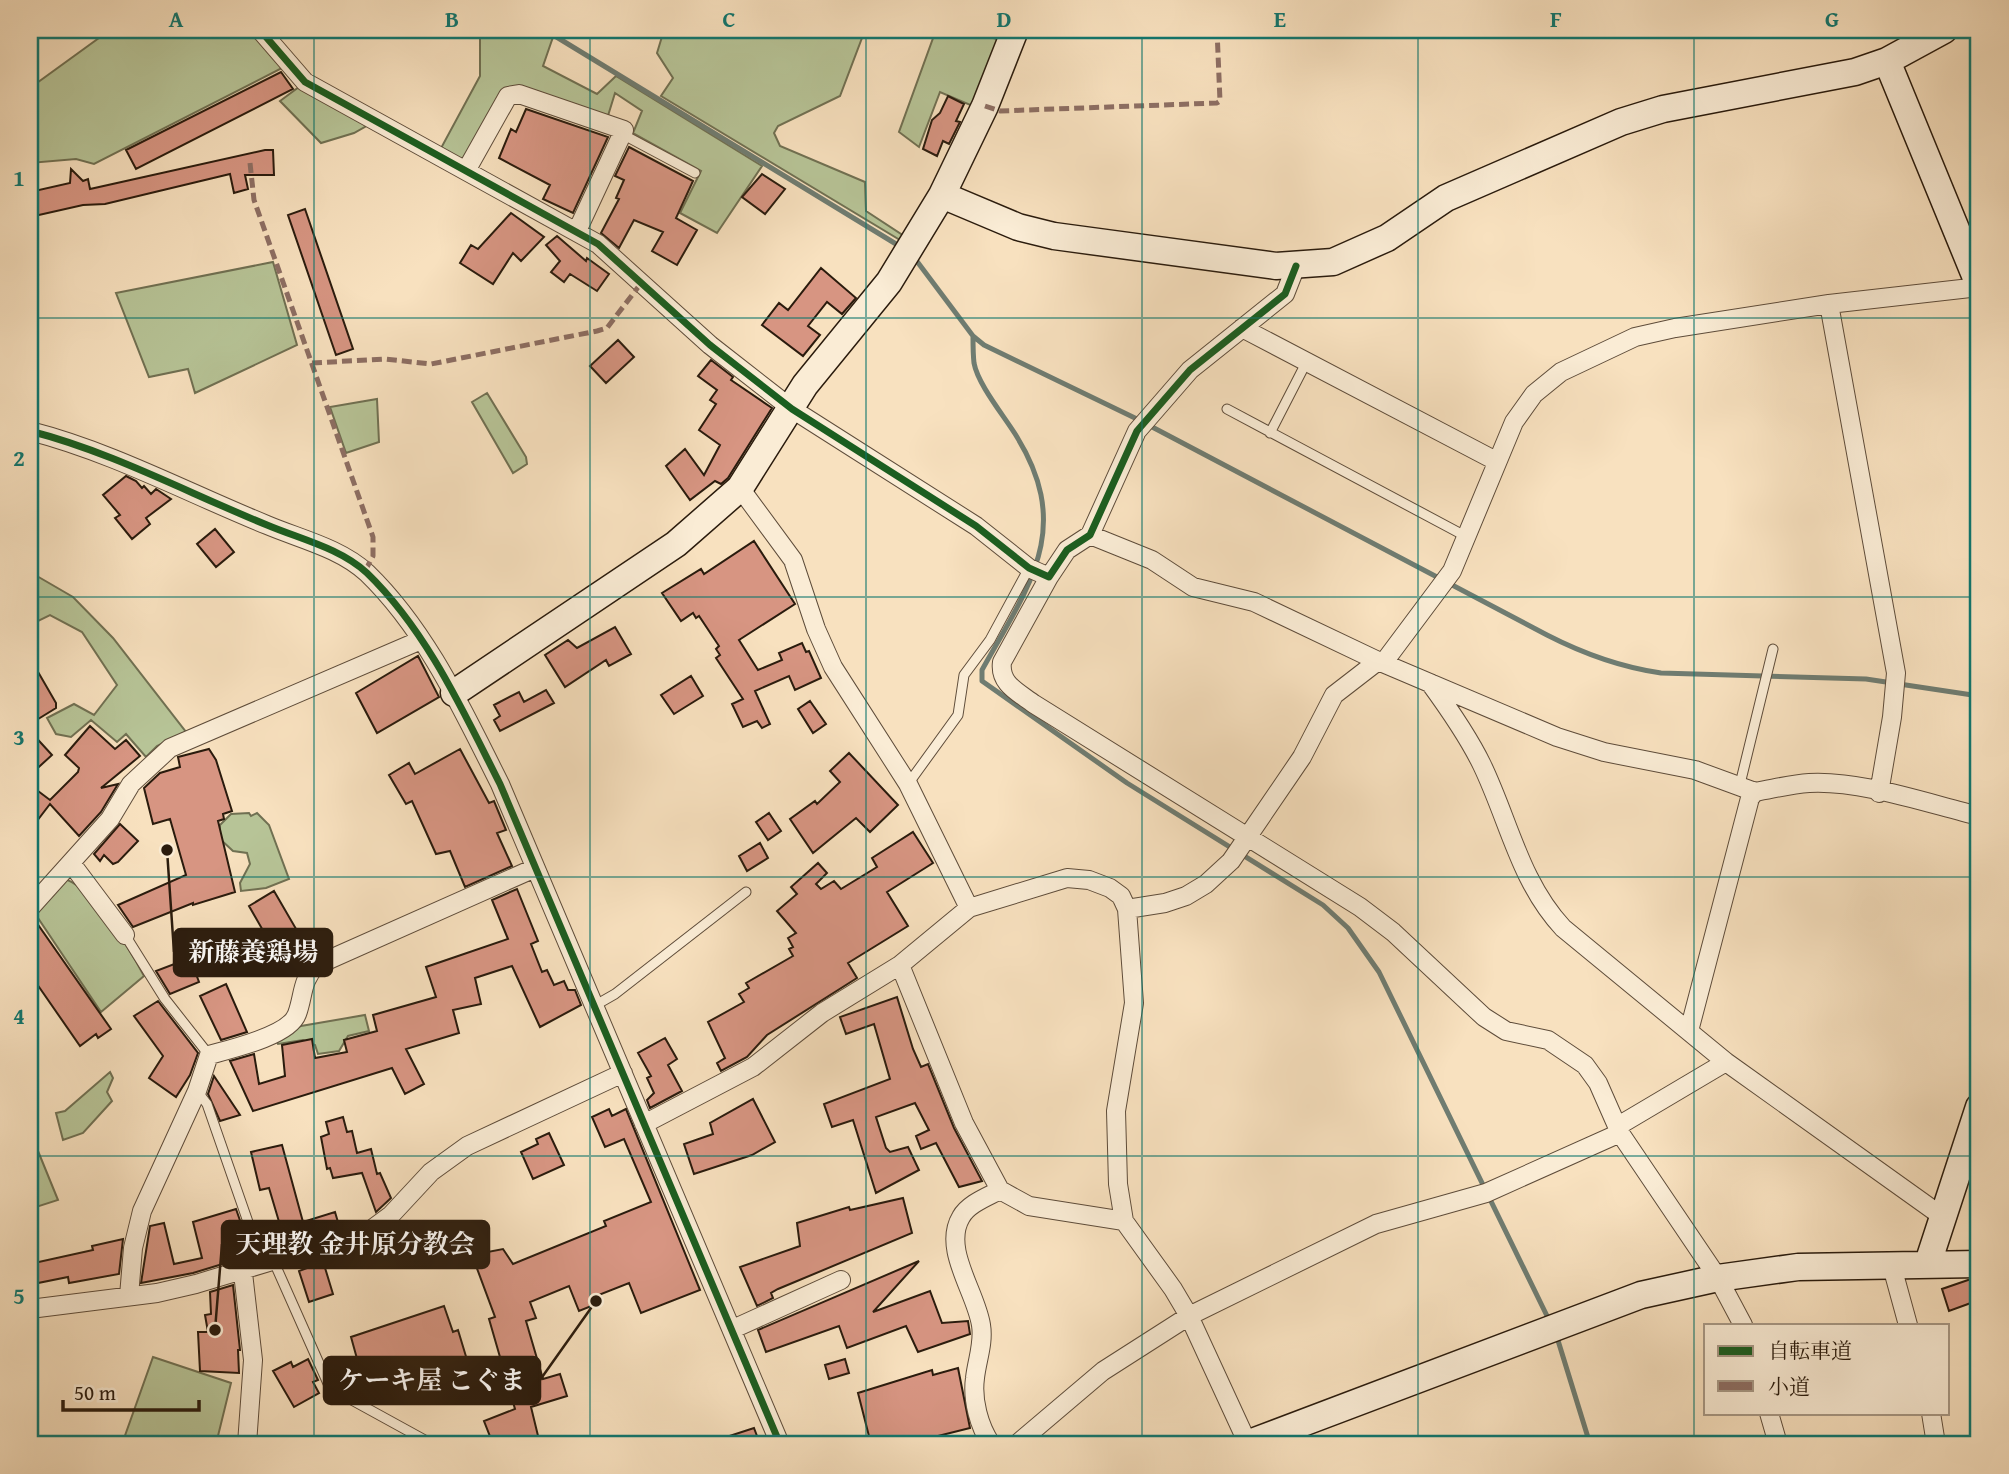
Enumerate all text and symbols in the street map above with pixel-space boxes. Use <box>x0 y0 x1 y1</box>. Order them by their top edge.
text: A <box>169 2 184 35</box>
text: B <box>445 2 459 35</box>
text: C <box>722 2 736 35</box>
text: D <box>997 2 1012 35</box>
text: E <box>1274 2 1286 35</box>
text: F <box>1550 2 1562 35</box>
text: G <box>1825 2 1839 35</box>
text: 1 <box>13 161 25 194</box>
text: 2 <box>13 441 25 474</box>
text: 3 <box>13 720 25 753</box>
callout: 新藤養鶏場 <box>174 929 332 976</box>
text: 新藤養鶏場 <box>188 932 318 971</box>
text: 4 <box>13 999 25 1032</box>
callout: 天理教 金井原分教会 <box>222 1221 489 1268</box>
text: 天理教 金井原分教会 <box>235 1224 475 1263</box>
text: 5 <box>13 1279 25 1312</box>
legend <box>1704 1324 1950 1414</box>
text: 自転車道 <box>1768 1335 1852 1366</box>
callout: ケーキ屋 こぐま <box>324 1357 540 1404</box>
text: ケーキ屋 こぐま <box>338 1360 526 1399</box>
scale bar <box>63 1369 200 1413</box>
text: 小道 <box>1768 1371 1810 1402</box>
text: 50 m <box>74 1377 116 1408</box>

